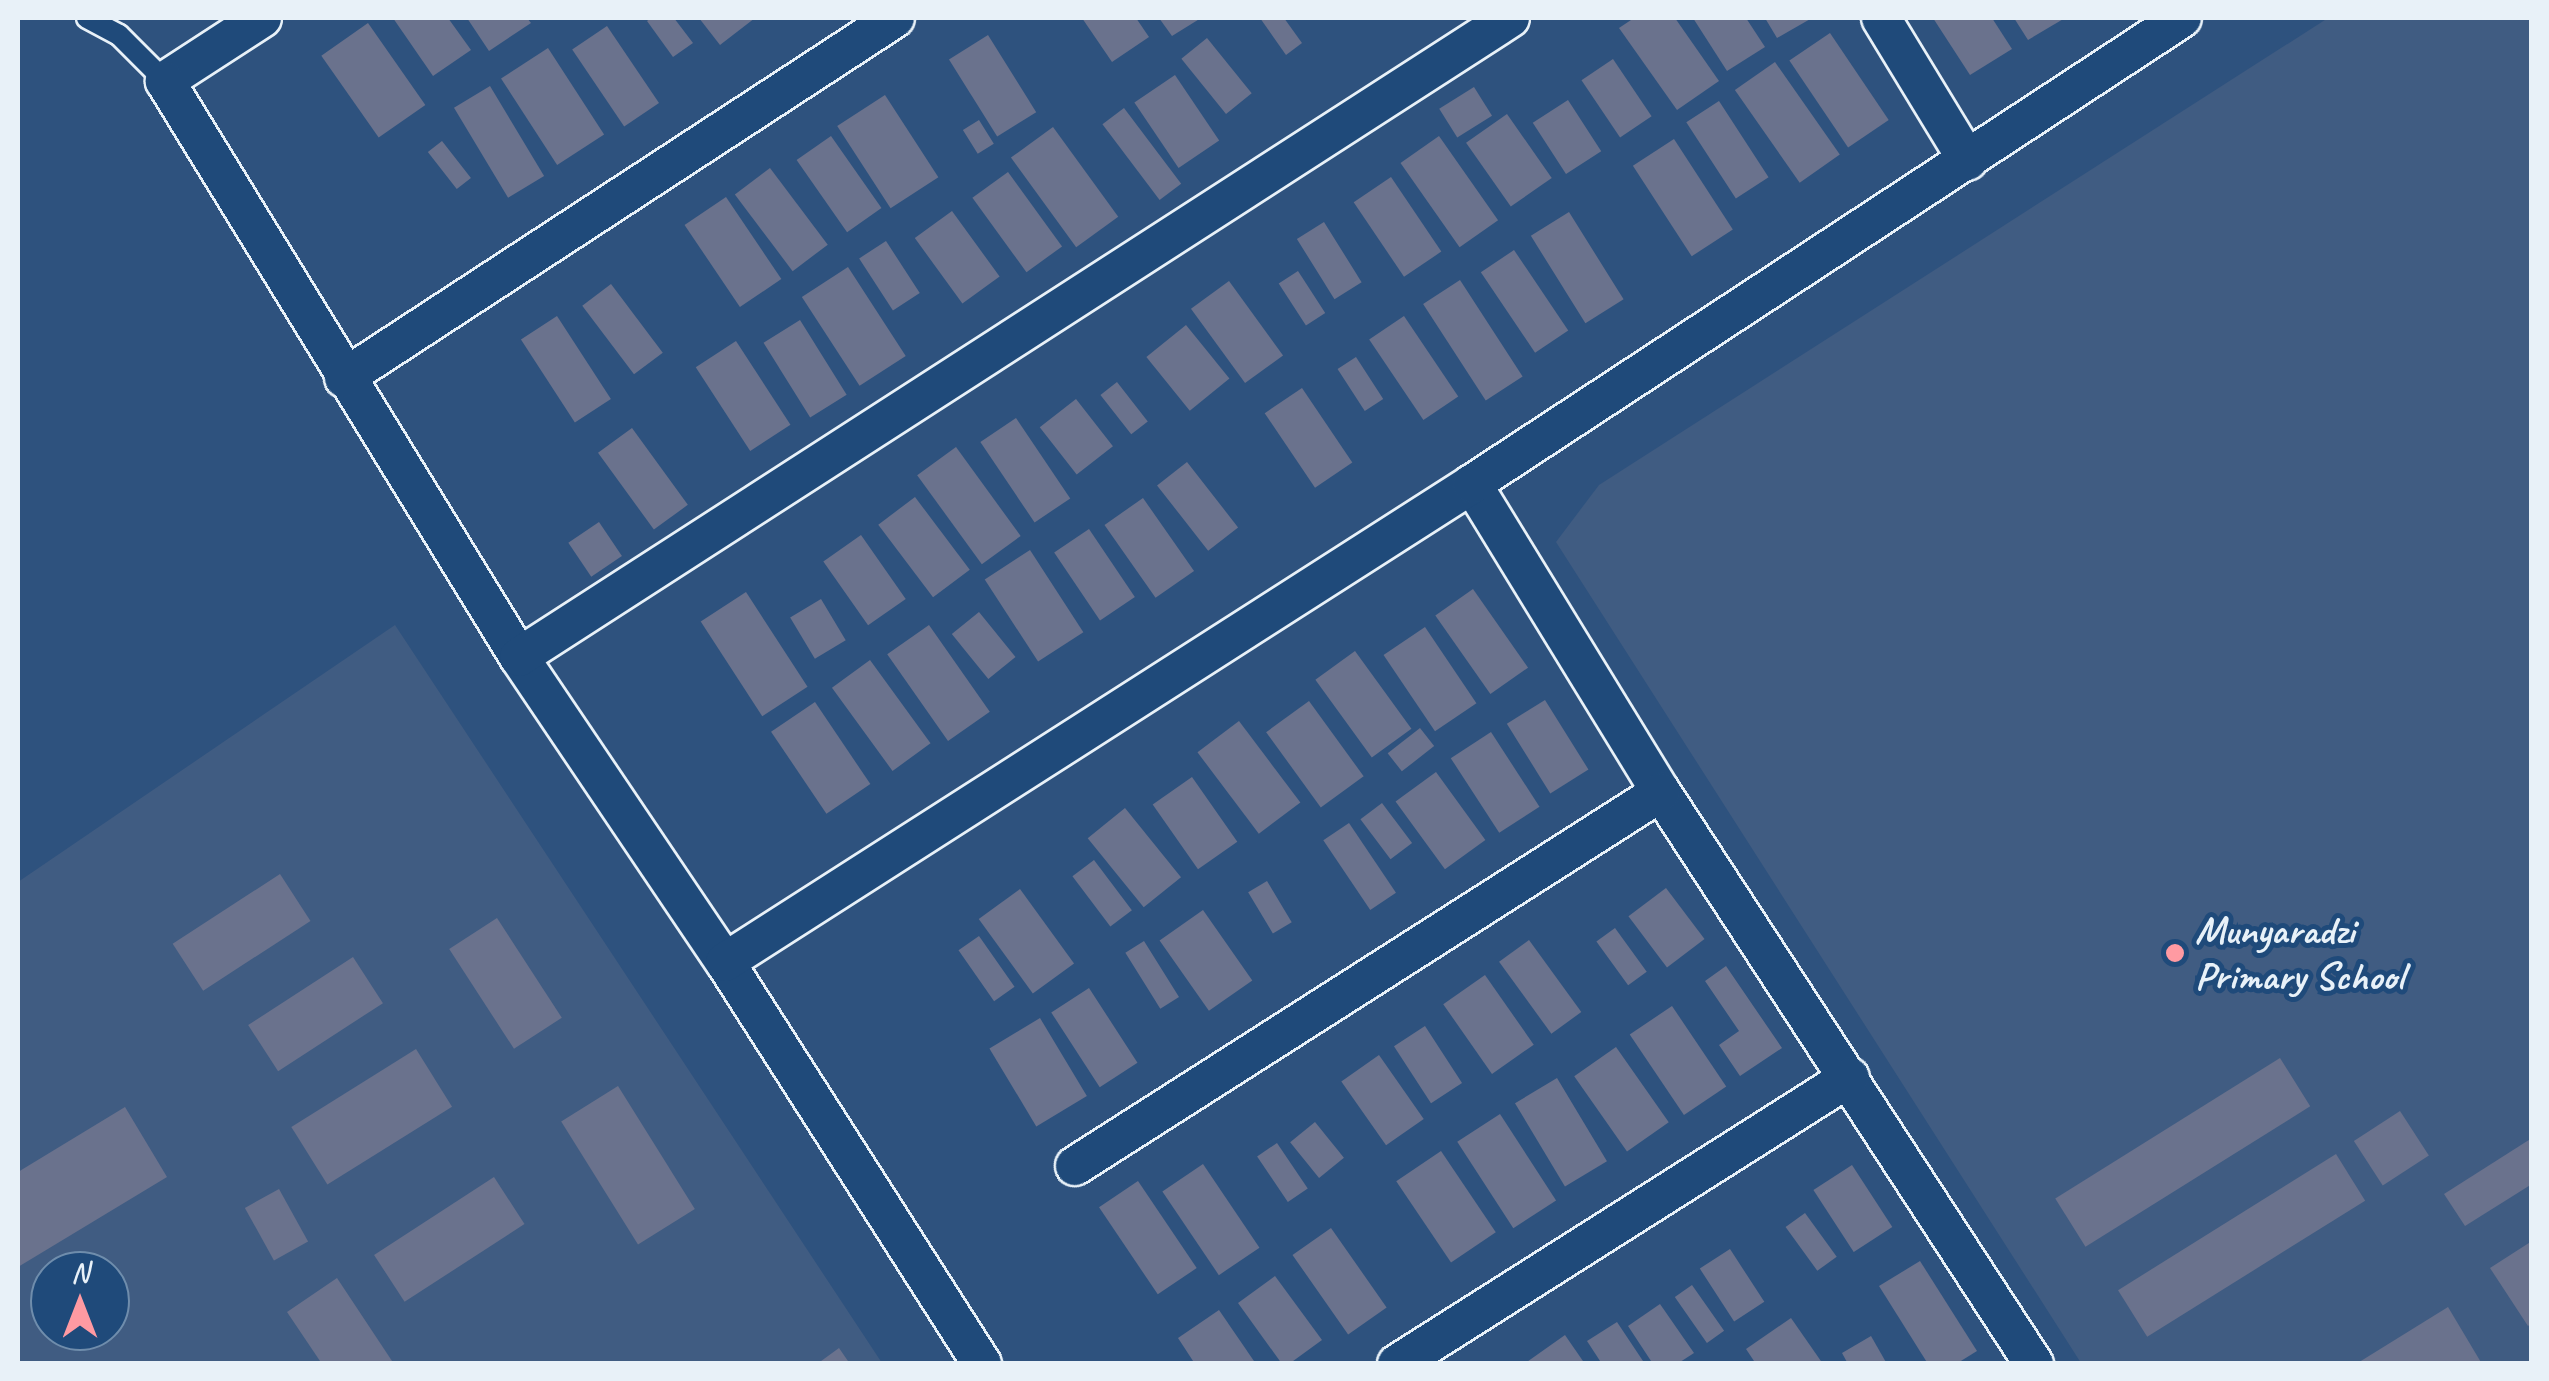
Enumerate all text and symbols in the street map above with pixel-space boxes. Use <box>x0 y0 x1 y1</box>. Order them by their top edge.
place label: Munyaradzi Primary School <box>2195 906 2403 1000</box>
marker: Munyaradzi Primary School <box>2164 942 2186 964</box>
north arrow <box>30 1251 130 1351</box>
text: N <box>71 1255 89 1290</box>

